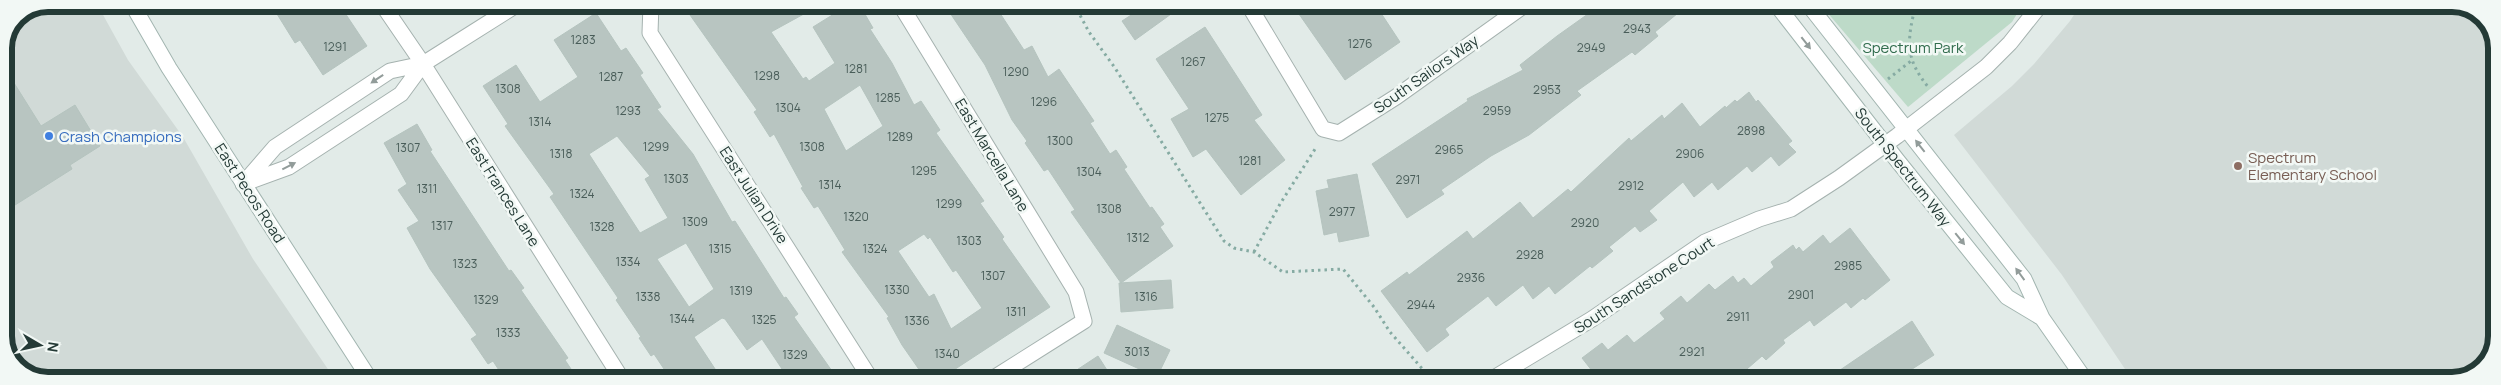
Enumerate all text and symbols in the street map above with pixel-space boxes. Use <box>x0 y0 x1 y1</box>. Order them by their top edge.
house number: 2943 <box>1623 20 1651 37</box>
street label: South Sailors Way <box>1369 30 1483 118</box>
house number: 1283 <box>570 31 596 48</box>
house number: 1276 <box>1348 35 1373 52</box>
one-way arrow <box>1801 36 1811 50</box>
park label: Spectrum Park <box>1862 37 1964 58</box>
house number: 1291 <box>323 38 347 55</box>
house number: 2949 <box>1577 39 1605 56</box>
house number: 1267 <box>1181 53 1206 70</box>
house number: 1281 <box>844 60 868 77</box>
house number: 1290 <box>1003 63 1029 80</box>
house number: 1298 <box>754 67 780 84</box>
house number: 1287 <box>599 68 623 85</box>
one-way arrow <box>371 75 384 84</box>
house number: 1308 <box>495 80 521 97</box>
house number: 2953 <box>1533 81 1561 98</box>
house number: 1285 <box>875 89 901 106</box>
house number: 1296 <box>1031 93 1057 110</box>
street label: East Marcella Lane <box>950 94 1034 216</box>
house number: 1304 <box>775 99 801 116</box>
house number: 1293 <box>615 102 641 119</box>
house number: 2959 <box>1483 102 1511 119</box>
street label: South Spectrum Way <box>1850 103 1956 231</box>
house number: 1275 <box>1205 109 1229 126</box>
house number: 1314 <box>528 113 552 130</box>
house number: 2898 <box>1737 122 1765 139</box>
place label: Crash Champions <box>59 126 182 147</box>
house number: 1289 <box>887 128 913 145</box>
marker: Crash Champions <box>43 130 55 142</box>
house number: 1300 <box>1047 132 1073 149</box>
street label: East Frances Lane <box>461 133 545 251</box>
house number: 1299 <box>643 138 669 155</box>
house number: 1308 <box>799 138 825 155</box>
street label: East Pecos Road <box>210 139 290 247</box>
house number: 1307 <box>396 139 420 156</box>
one-way arrow <box>1914 140 1925 153</box>
house number: 2965 <box>1435 141 1463 158</box>
street label: East Julian Drive <box>715 142 793 248</box>
house number: 1318 <box>550 145 573 162</box>
house number: 2906 <box>1675 145 1705 162</box>
place label: Spectrum Elementary School <box>2248 147 2377 185</box>
house number: 1281 <box>1238 152 1262 169</box>
marker: Spectrum Elementary School <box>2232 160 2244 172</box>
one-way arrow <box>281 162 296 170</box>
house number: 1295 <box>911 162 937 179</box>
house number: 1304 <box>1076 163 1102 180</box>
house number: 1303 <box>663 170 689 187</box>
house number: 2971 <box>1396 171 1420 188</box>
house number: 1314 <box>818 176 842 193</box>
house number: 2912 <box>1618 177 1644 194</box>
house number: 1311 <box>417 180 437 197</box>
house number: 1324 <box>570 185 595 202</box>
house number: 1299 <box>936 195 962 212</box>
house number: 1308 <box>1096 200 1122 217</box>
house number: 2977 <box>1329 203 1355 220</box>
house number: 1320 <box>843 208 869 225</box>
house number: 1309 <box>682 213 708 230</box>
house number: 2920 <box>1571 214 1599 231</box>
house number: 1317 <box>431 217 453 234</box>
house number: 1328 <box>589 218 615 235</box>
house number: 1312 <box>1127 229 1150 246</box>
house number: 1303 <box>956 232 982 249</box>
street label: South Sandstone Court <box>1570 232 1718 338</box>
one-way arrow <box>1955 232 1966 245</box>
house number: 1315 <box>709 240 732 257</box>
house number: 1324 <box>863 240 888 257</box>
house number: 2928 <box>1516 246 1544 263</box>
house number: 1334 <box>615 253 641 270</box>
house number: 1323 <box>453 255 477 272</box>
house number: 2985 <box>1834 257 1862 274</box>
house number: 1307 <box>981 267 1005 284</box>
one-way arrow <box>2015 267 2025 281</box>
house number: 2936 <box>1457 269 1485 286</box>
house number: 1330 <box>884 281 910 298</box>
house number: 1319 <box>729 282 753 299</box>
house number: 2901 <box>1788 286 1814 303</box>
house number: 1338 <box>636 288 660 305</box>
house number: 1316 <box>1134 288 1158 305</box>
house number: 1329 <box>473 291 499 308</box>
house number: 2944 <box>1407 296 1435 313</box>
house number: 1311 <box>1006 303 1026 320</box>
house number: 2911 <box>1726 308 1750 325</box>
house number: 1344 <box>669 310 695 327</box>
house number: 1325 <box>751 311 777 328</box>
house number: 1336 <box>904 312 930 329</box>
north arrow <box>15 320 65 370</box>
house number: 1333 <box>496 324 520 341</box>
text: N <box>43 341 64 354</box>
house number: 3013 <box>1124 343 1150 360</box>
house number: 2921 <box>1679 343 1705 360</box>
house number: 1340 <box>934 345 960 362</box>
house number: 1329 <box>782 346 808 363</box>

